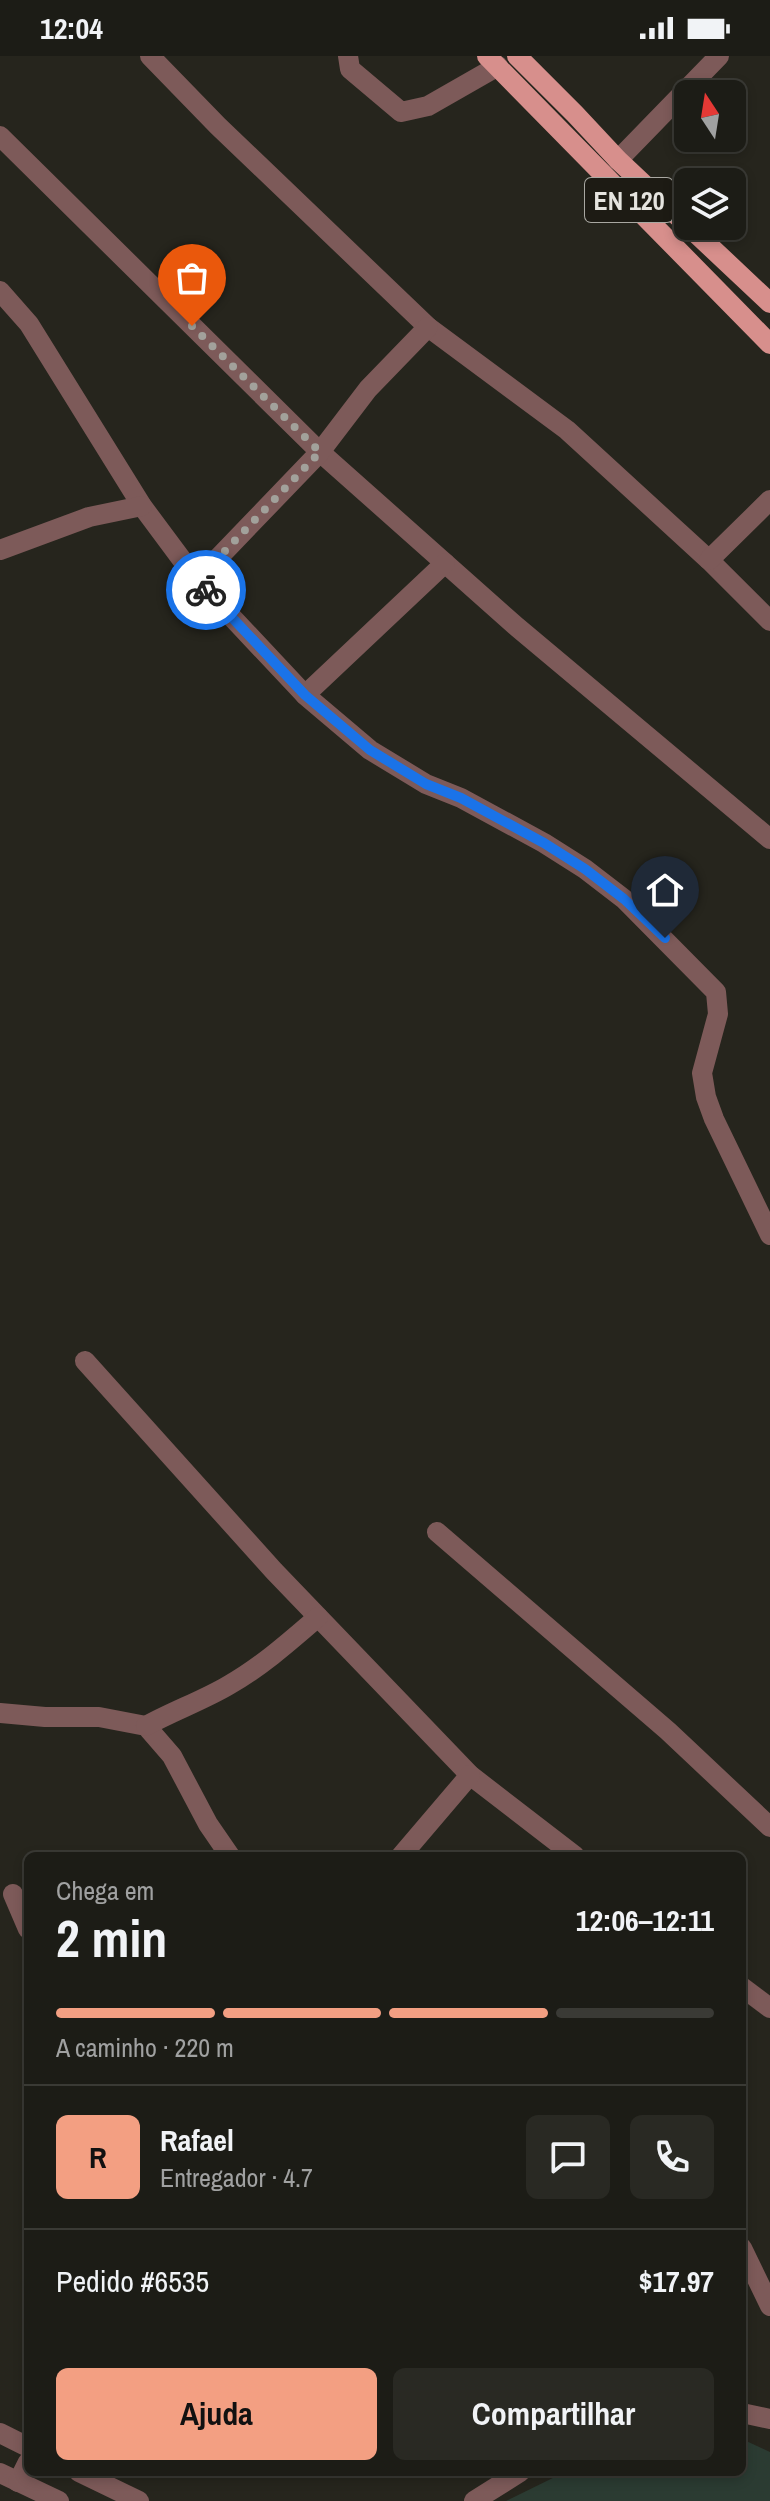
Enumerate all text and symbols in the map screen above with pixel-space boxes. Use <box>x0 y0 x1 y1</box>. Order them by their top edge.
text: 12:04 <box>40 8 103 48</box>
north arrow <box>674 80 746 152</box>
map controls <box>674 80 746 240</box>
button: layers <box>674 168 746 240</box>
road number: EN 120 <box>585 178 673 222</box>
pin <box>158 244 226 326</box>
icon: bag <box>170 256 214 300</box>
courier <box>166 550 246 630</box>
icon: bike <box>184 568 228 612</box>
pin <box>631 856 699 938</box>
icon: home <box>643 868 687 912</box>
text: Chega em <box>56 1873 154 1908</box>
text: 12:06–12:11 <box>576 1900 714 1940</box>
text: 2 min <box>56 1903 167 1973</box>
text: A caminho · 220 m <box>56 2030 234 2065</box>
button: chat <box>526 2115 610 2199</box>
button: phone <box>630 2115 714 2199</box>
text: Rafael <box>160 2120 234 2160</box>
text: R <box>89 2137 107 2177</box>
text: Entregador · 4.7 <box>160 2160 313 2195</box>
text: Pedido #6535 <box>56 2261 209 2301</box>
text: $17.97 <box>639 2261 714 2301</box>
button: Ajuda <box>56 2368 377 2460</box>
button: Compartilhar <box>393 2368 714 2460</box>

